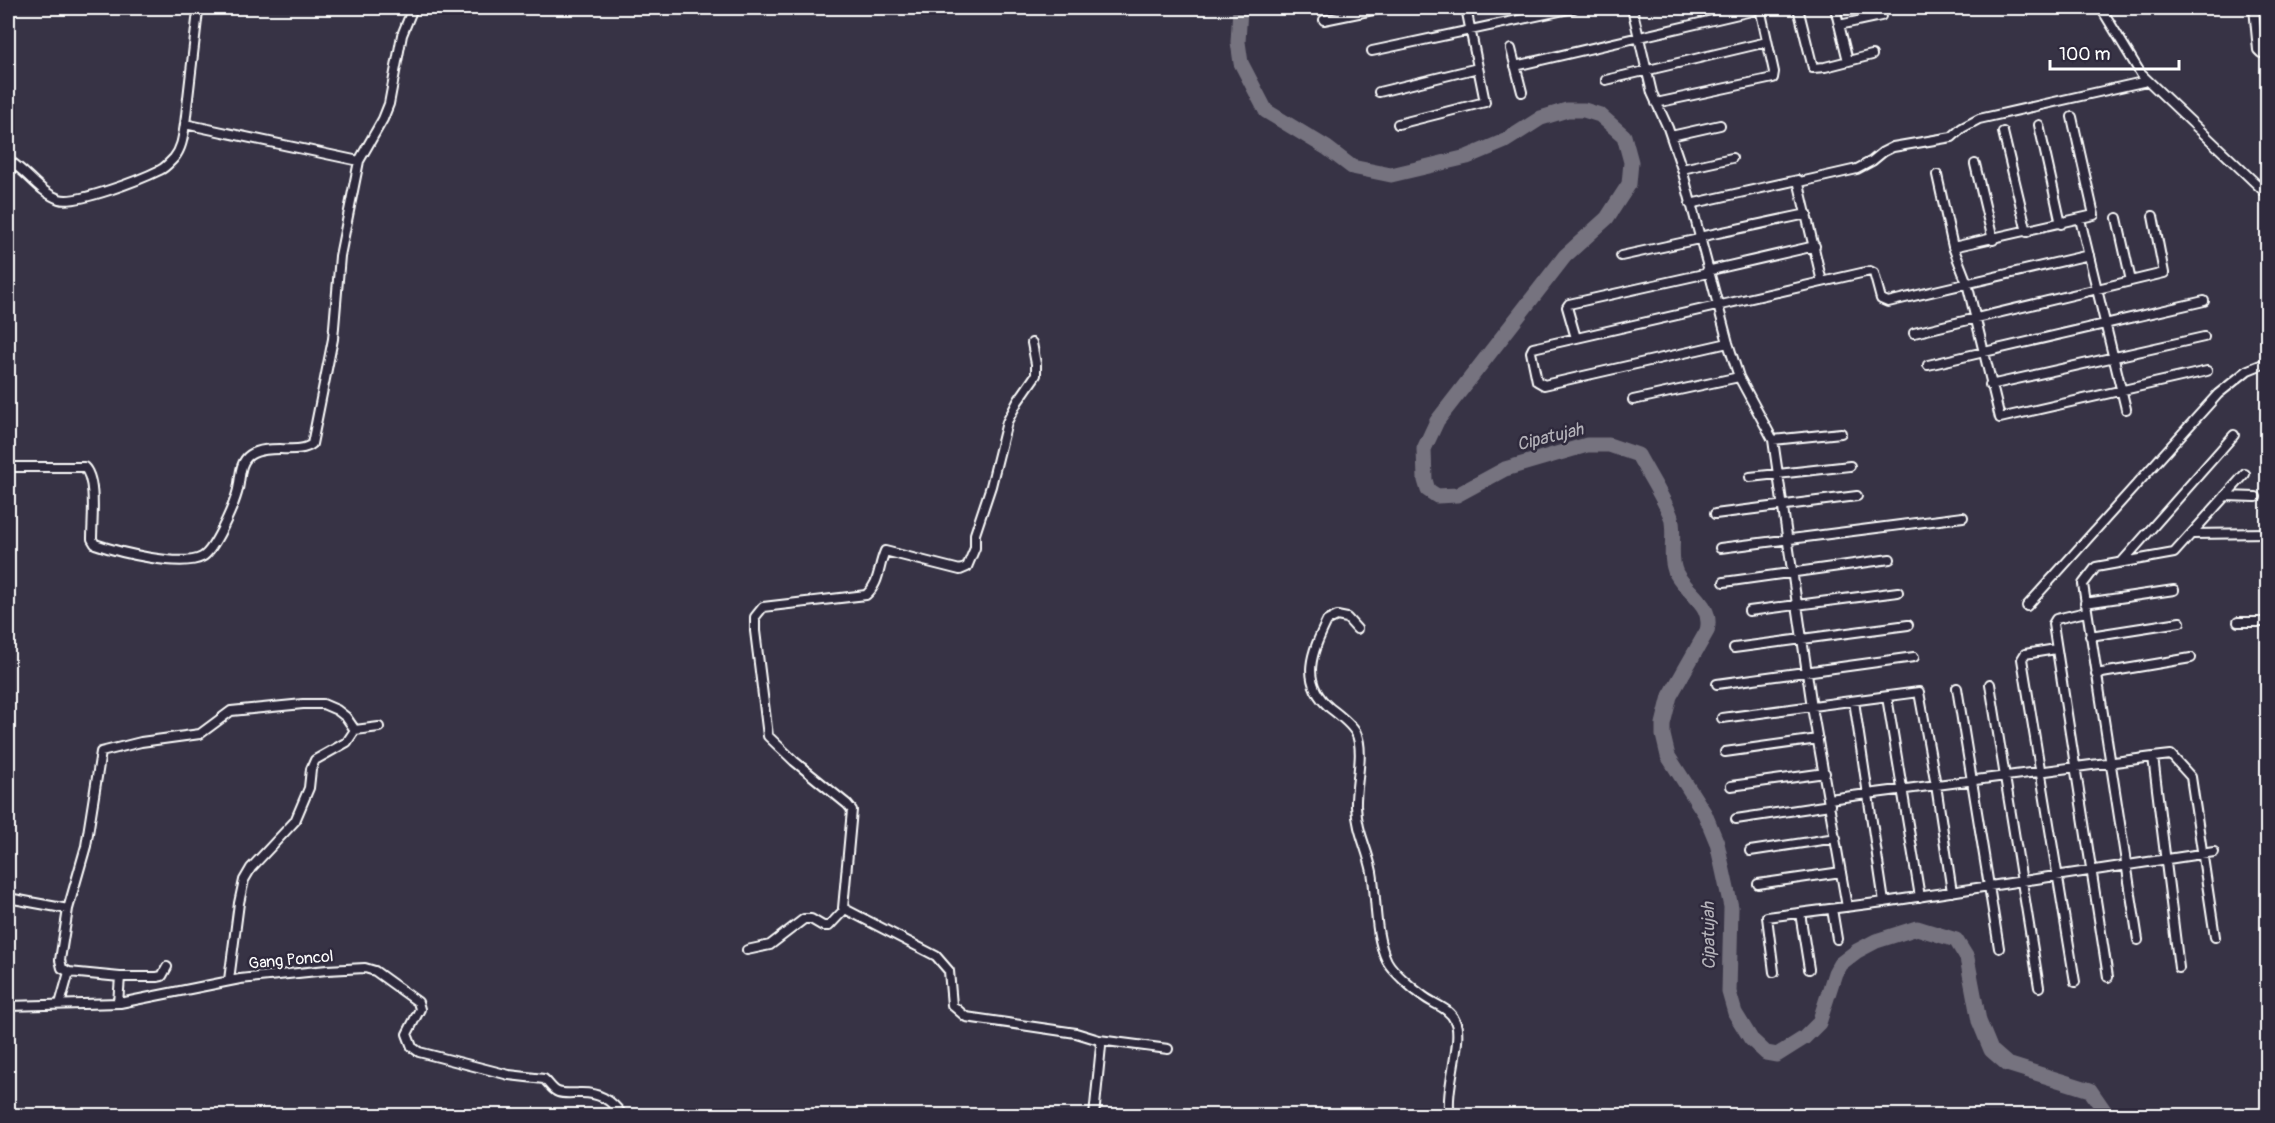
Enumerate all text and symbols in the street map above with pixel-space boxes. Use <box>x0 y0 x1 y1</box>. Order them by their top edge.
scale bar <box>2050 33 2179 71</box>
text: 100 m <box>2059 43 2111 66</box>
water label: Cipatujah <box>1514 417 1587 456</box>
water label: Cipatujah <box>1697 900 1721 970</box>
street label: Gang Poncol <box>248 946 334 974</box>

